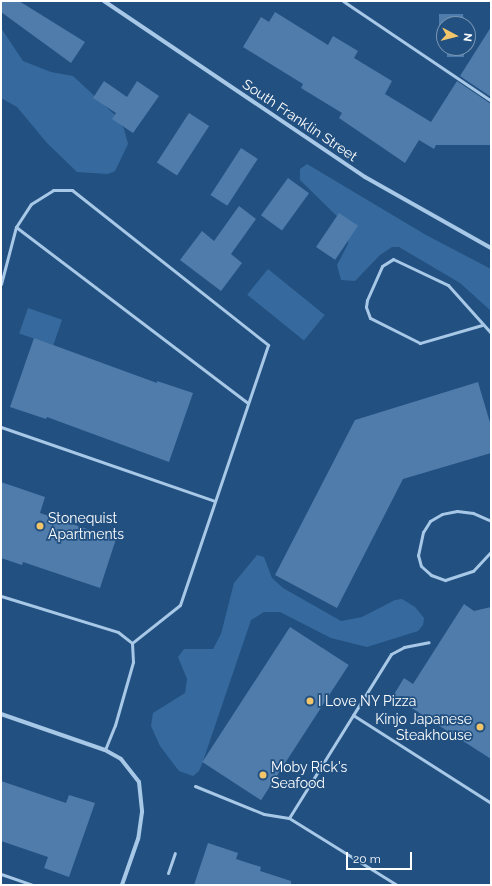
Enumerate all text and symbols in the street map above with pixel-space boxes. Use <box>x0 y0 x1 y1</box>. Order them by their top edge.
north arrow <box>436 16 476 56</box>
text: N <box>460 32 474 42</box>
street label: South Franklin Street <box>239 75 361 165</box>
place label: Stonequist Apartments <box>48 510 124 542</box>
marker: Stonequist Apartments <box>35 521 45 531</box>
place label: I Love NY Pizza <box>318 693 417 709</box>
marker: I Love NY Pizza <box>305 696 315 706</box>
place label: Kinjo Japanese Steakhouse <box>375 711 472 744</box>
marker: Kinjo Japanese Steakhouse <box>475 722 485 732</box>
place label: Moby Rick's Seafood <box>271 759 348 792</box>
marker: Moby Rick's Seafood <box>258 770 268 780</box>
scale bar <box>348 844 414 870</box>
text: 20 m <box>353 852 381 866</box>

